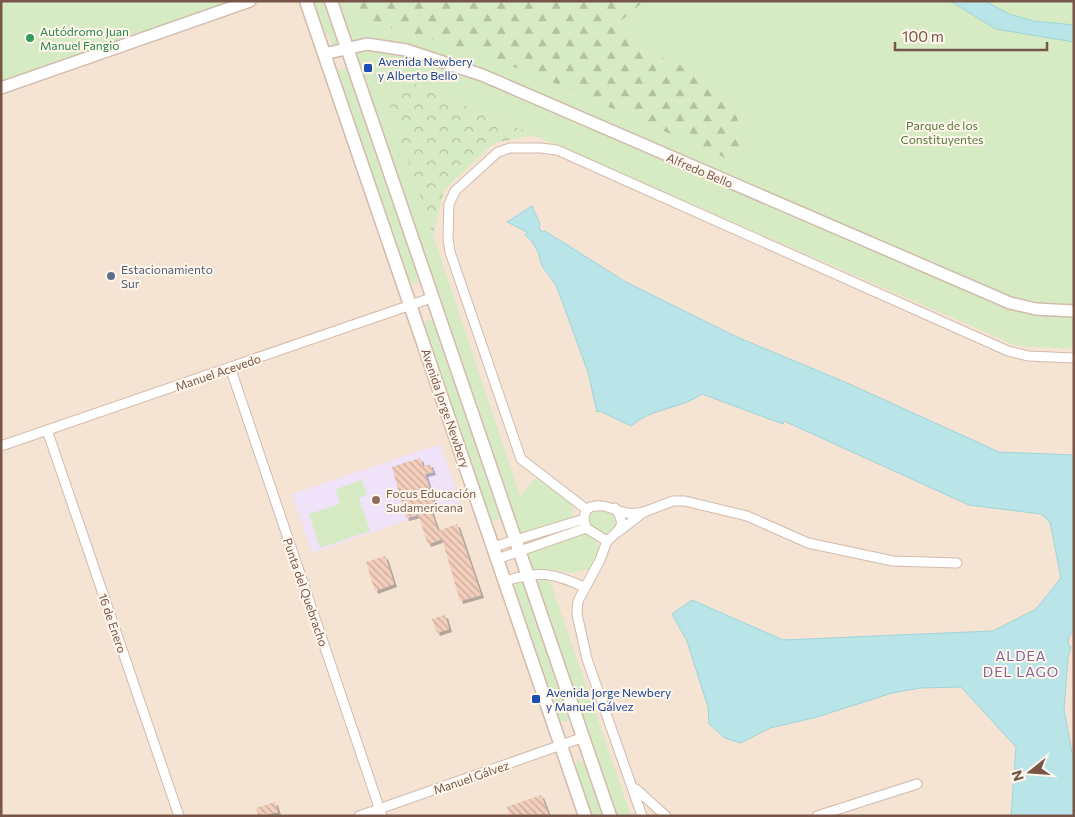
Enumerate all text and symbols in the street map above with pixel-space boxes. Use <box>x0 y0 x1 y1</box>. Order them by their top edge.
scale bar <box>895 20 1048 52</box>
place label: Autódromo Juan Manuel Fangio <box>40 24 129 52</box>
text: 100 m <box>902 27 944 45</box>
marker: Autódromo Juan Manuel Fangio <box>24 32 36 44</box>
place label: Avenida Newbery y Alberto Bello <box>378 54 473 82</box>
marker: Avenida Newbery y Alberto Bello <box>362 62 374 74</box>
park label: Parque de los Constituyentes <box>900 118 984 146</box>
street label: Alfredo Bello <box>665 150 735 190</box>
place label: Estacionamiento Sur <box>121 262 213 290</box>
marker: Estacionamiento Sur <box>105 270 117 282</box>
street label: Avenida Jorge Newbery <box>418 346 473 470</box>
street label: Manuel Acevedo <box>173 351 263 393</box>
place label: Focus Educación Sudamericana <box>386 486 476 514</box>
marker: Focus Educación Sudamericana <box>370 494 382 506</box>
street label: Punta del Quebracho <box>281 536 331 648</box>
street label: 16 de Enero <box>96 591 130 655</box>
district label: ALDEA DEL LAGO <box>983 647 1059 680</box>
place label: Avenida Jorge Newbery y Manuel Gálvez <box>546 685 671 713</box>
marker: Avenida Jorge Newbery y Manuel Gálvez <box>530 693 542 705</box>
north arrow <box>1005 747 1055 797</box>
street label: Manuel Gálvez <box>431 757 511 797</box>
text: N <box>1007 768 1027 783</box>

